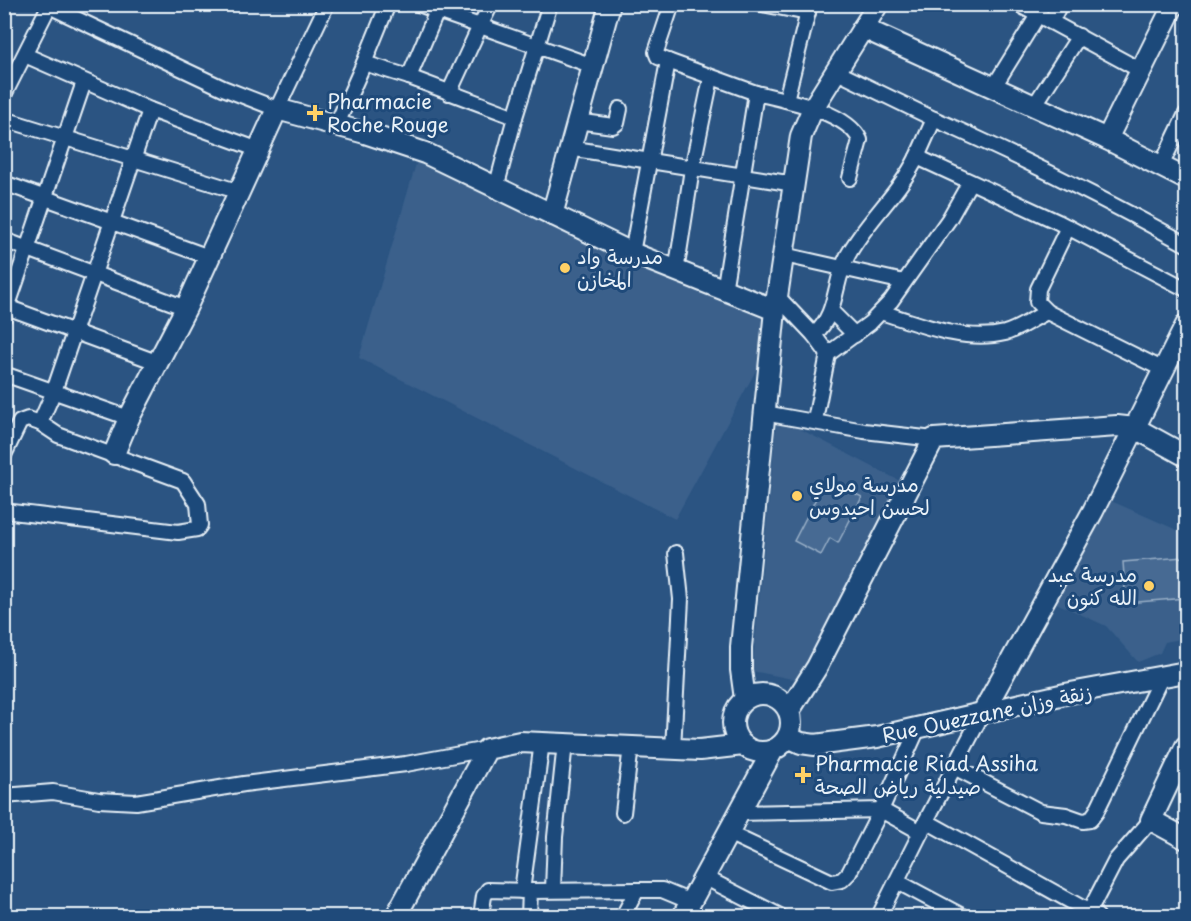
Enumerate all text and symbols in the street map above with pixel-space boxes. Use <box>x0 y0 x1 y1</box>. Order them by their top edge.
place label: Pharmacie Roche Rouge <box>327 86 449 139</box>
marker: Pharmacie Roche Rouge <box>308 106 322 120</box>
place label: مدرسة واد المخازن <box>577 241 663 294</box>
marker: مدرسة واد المخازن <box>558 261 572 275</box>
place label: مدرسة مولاي لحسن احيدوس <box>809 469 930 522</box>
marker: مدرسة مولاي لحسن احيدوس <box>790 489 804 503</box>
place label: مدرسة عبد الله كنون <box>1048 559 1137 612</box>
marker: مدرسة عبد الله كنون <box>1142 579 1156 593</box>
street label: Rue Ouezzane زنقة وزان <box>879 676 1095 750</box>
place label: Pharmacie Riad Assiha صيدلية رياض الصحة <box>815 748 1039 801</box>
marker: Pharmacie Riad Assiha صيدلية رياض الصحة <box>796 768 810 782</box>

